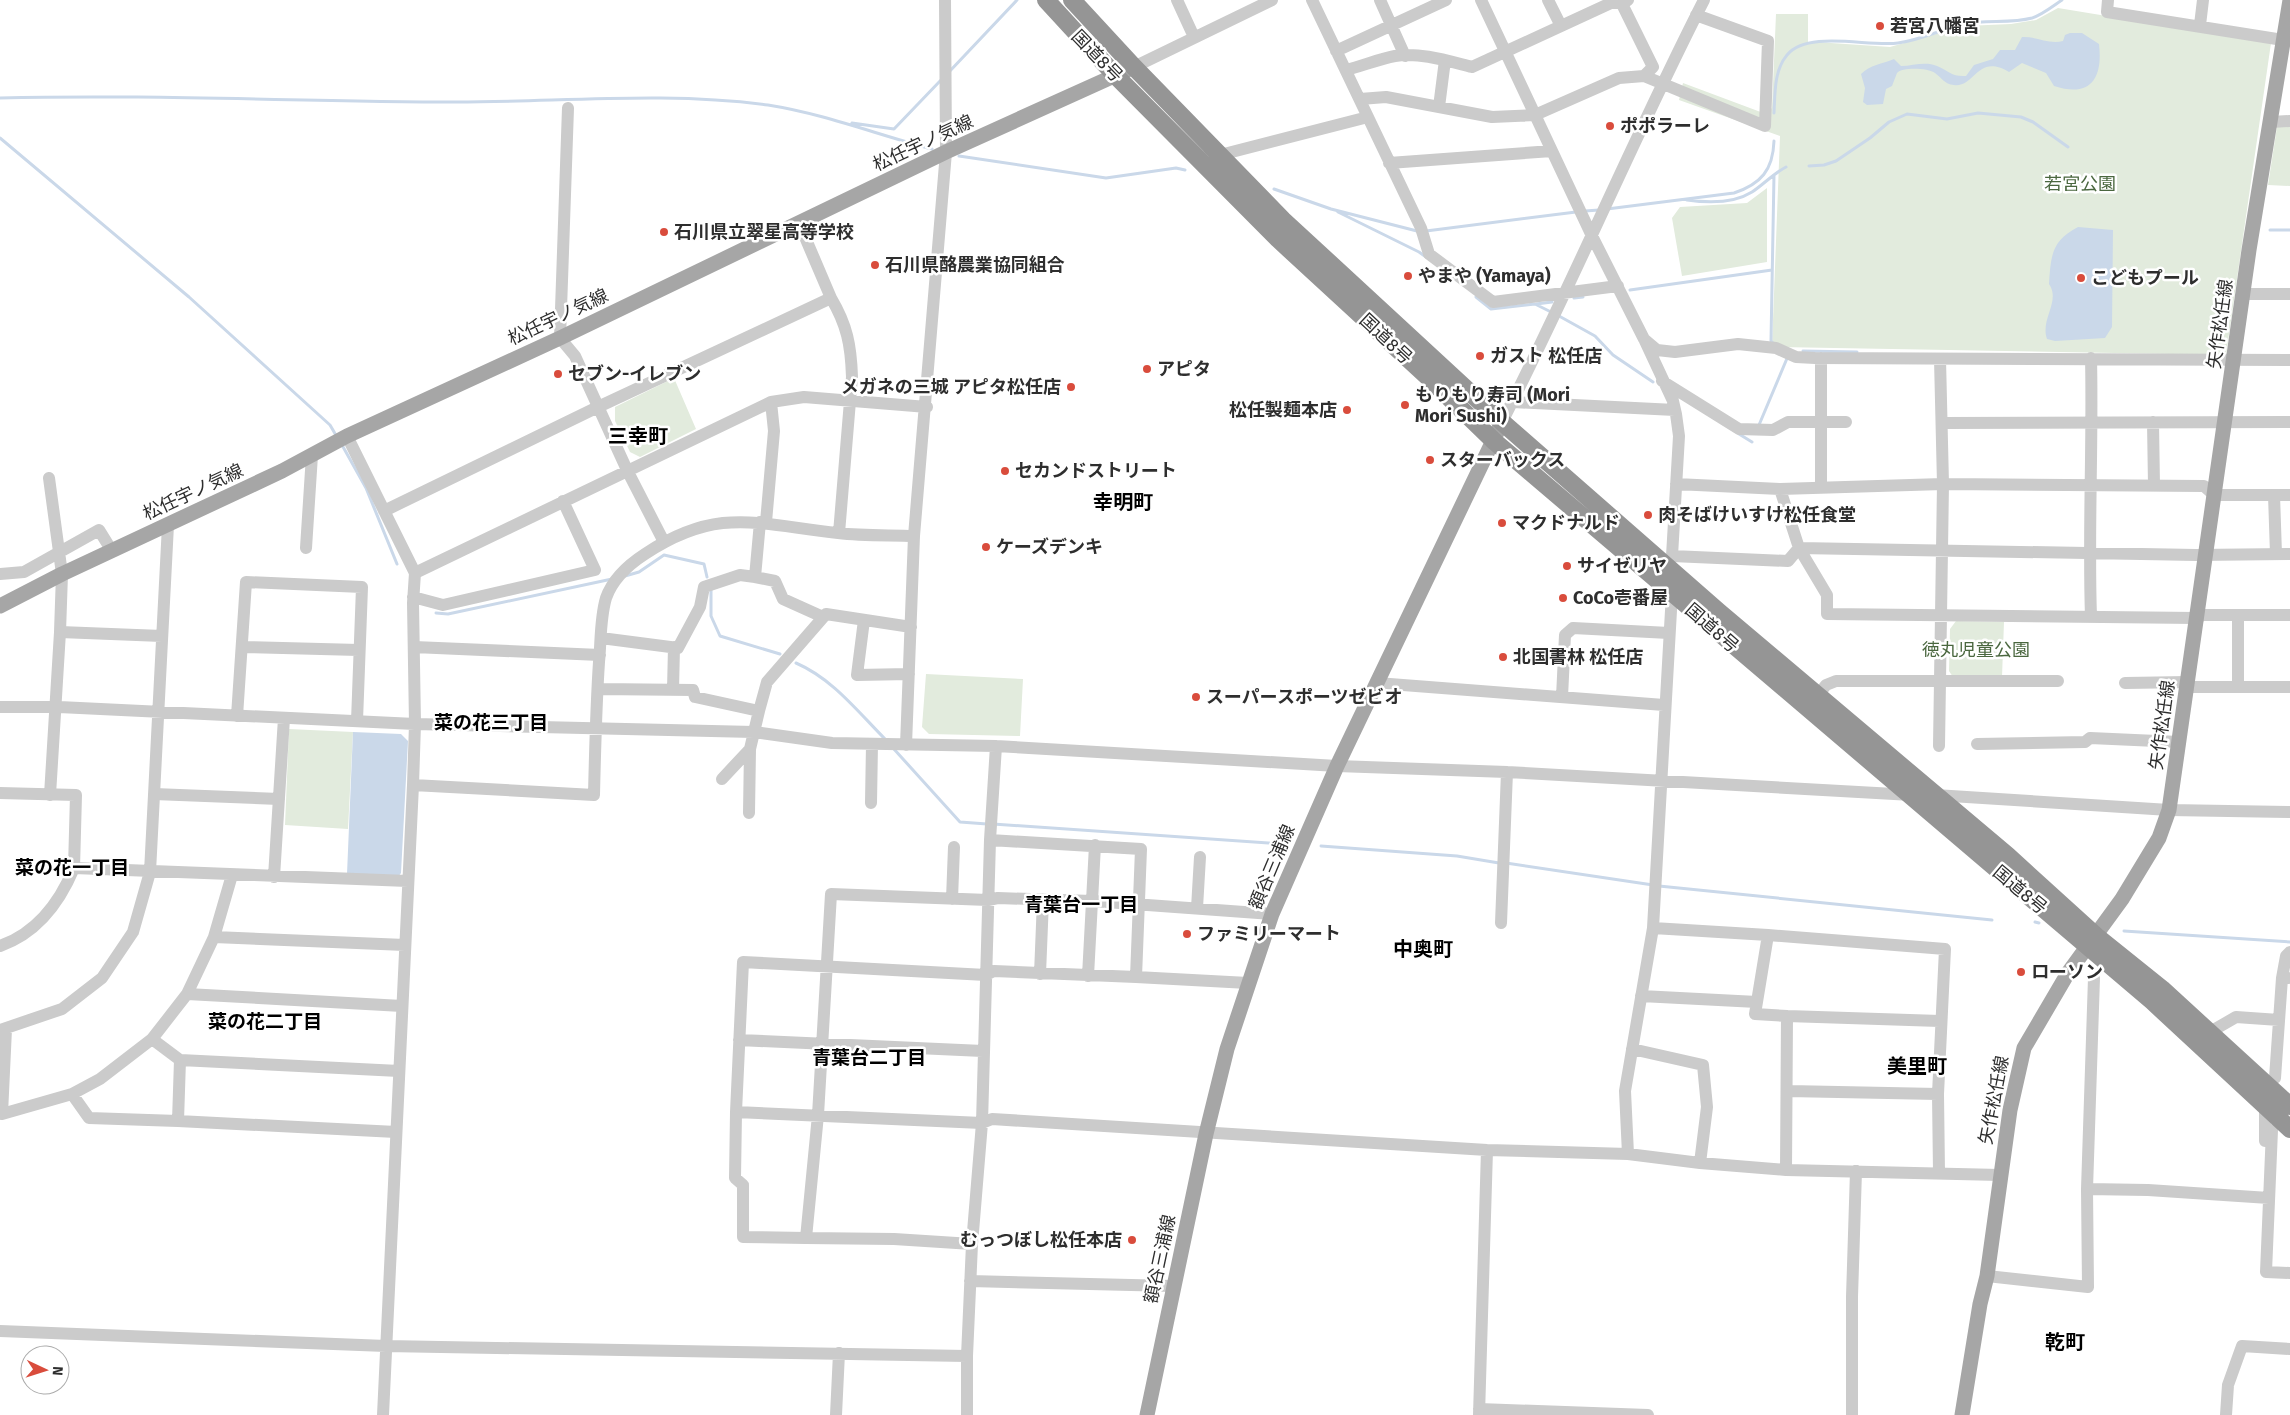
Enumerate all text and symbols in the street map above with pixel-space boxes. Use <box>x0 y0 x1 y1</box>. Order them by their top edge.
place label: 若宮八幡宮 <box>1890 15 1980 37</box>
marker: 若宮八幡宮 <box>1874 20 1886 32</box>
street label: 国道8号 <box>1067 25 1127 87</box>
street label: 松任宇ノ気線 <box>869 110 977 176</box>
place label: ポポラーレ <box>1620 115 1710 137</box>
marker: ポポラーレ <box>1604 120 1616 132</box>
park label: 若宮公園 <box>2044 173 2116 195</box>
place label: 石川県立翠星高等学校 <box>674 221 854 243</box>
marker: 石川県立翠星高等学校 <box>658 226 670 238</box>
place label: 石川県酪農業協同組合 <box>885 254 1065 276</box>
marker: 石川県酪農業協同組合 <box>869 259 881 271</box>
place label: やまや (Yamaya) <box>1418 265 1551 287</box>
place label: こどもプール <box>2091 267 2199 289</box>
marker: やまや (Yamaya) <box>1402 270 1414 282</box>
marker: こどもプール <box>2075 272 2087 284</box>
street label: 矢作松任線 <box>2203 278 2237 370</box>
street label: 松任宇ノ気線 <box>504 284 612 350</box>
street label: 国道8号 <box>1355 309 1417 369</box>
place label: ガスト 松任店 <box>1490 345 1602 367</box>
marker: ガスト 松任店 <box>1474 350 1486 362</box>
place label: アピタ <box>1157 358 1211 380</box>
place label: セブン-イレブン <box>568 363 701 385</box>
marker: アピタ <box>1141 363 1153 375</box>
marker: セブン-イレブン <box>552 368 564 380</box>
place label: メガネの三城 アピタ松任店 <box>841 376 1061 398</box>
marker: メガネの三城 アピタ松任店 <box>1065 381 1077 393</box>
place label: もりもり寿司 (Mori Mori Sushi) <box>1415 384 1570 427</box>
place label: 松任製麺本店 <box>1229 399 1337 421</box>
marker: もりもり寿司 (Mori Mori Sushi) <box>1399 399 1411 411</box>
marker: 松任製麺本店 <box>1341 404 1353 416</box>
district label: 三幸町 <box>608 424 668 448</box>
place label: スターバックス <box>1440 449 1565 471</box>
marker: スターバックス <box>1424 454 1436 466</box>
street label: 松任宇ノ気線 <box>139 459 247 525</box>
place label: セカンドストリート <box>1015 460 1177 482</box>
marker: セカンドストリート <box>999 465 1011 477</box>
district label: 幸明町 <box>1093 490 1153 514</box>
place label: 肉そばけいすけ松任食堂 <box>1658 504 1856 526</box>
marker: 肉そばけいすけ松任食堂 <box>1642 509 1654 521</box>
place label: マクドナルド <box>1512 512 1620 534</box>
marker: マクドナルド <box>1496 517 1508 529</box>
place label: ケーズデンキ <box>996 536 1103 558</box>
marker: ケーズデンキ <box>980 541 992 553</box>
place label: サイゼリヤ <box>1577 555 1667 577</box>
marker: サイゼリヤ <box>1561 560 1573 572</box>
place label: CoCo壱番屋 <box>1573 587 1668 609</box>
marker: CoCo壱番屋 <box>1557 592 1569 604</box>
street label: 国道8号 <box>1681 599 1743 657</box>
park label: 徳丸児童公園 <box>1922 639 2030 661</box>
place label: 北国書林 松任店 <box>1513 646 1643 668</box>
marker: 北国書林 松任店 <box>1497 651 1509 663</box>
street label: 矢作松任線 <box>2145 679 2179 771</box>
place label: スーパースポーツゼビオ <box>1206 686 1403 708</box>
marker: スーパースポーツゼビオ <box>1190 691 1202 703</box>
district label: 菜の花三丁目 <box>434 711 548 734</box>
street label: 額谷三浦線 <box>1244 821 1300 913</box>
district label: 菜の花一丁目 <box>15 856 129 879</box>
street label: 国道8号 <box>1988 861 2052 919</box>
district label: 青葉台一丁目 <box>1024 893 1138 916</box>
place label: ファミリーマート <box>1197 923 1341 945</box>
marker: ファミリーマート <box>1181 928 1193 940</box>
district label: 中奥町 <box>1393 937 1453 961</box>
place label: ローソン <box>2031 961 2103 983</box>
marker: ローソン <box>2015 966 2027 978</box>
district label: 菜の花二丁目 <box>208 1010 322 1033</box>
district label: 青葉台二丁目 <box>812 1046 926 1069</box>
district label: 美里町 <box>1887 1054 1947 1078</box>
street label: 矢作松任線 <box>1975 1054 2013 1146</box>
street label: 額谷三浦線 <box>1140 1213 1180 1305</box>
place label: むっつぼし松任本店 <box>960 1229 1122 1251</box>
marker: むっつぼし松任本店 <box>1126 1234 1138 1246</box>
district label: 乾町 <box>2045 1330 2085 1354</box>
north arrow <box>20 1345 70 1395</box>
text: N <box>49 1366 66 1376</box>

